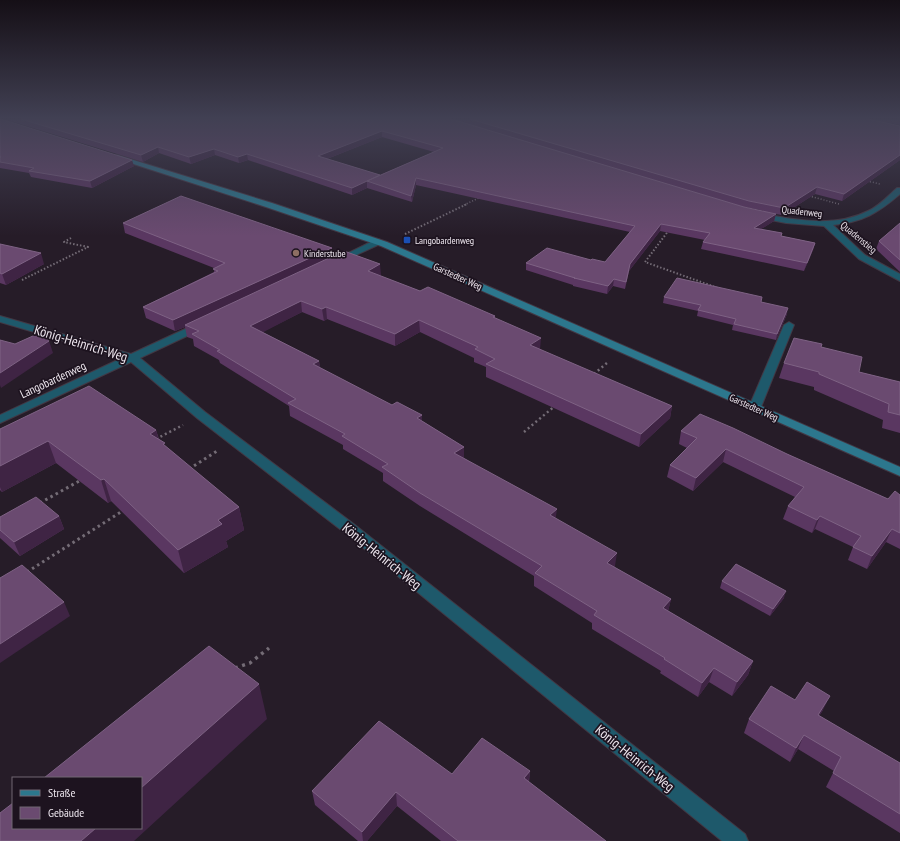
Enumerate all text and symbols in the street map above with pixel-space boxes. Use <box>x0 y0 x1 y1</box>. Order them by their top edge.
street label: Quadenweg <box>781 203 823 220</box>
street label: Quadenstieg <box>838 218 879 256</box>
place label: Langobardenweg <box>415 234 474 247</box>
marker: Langobardenweg <box>402 235 412 245</box>
place label: Kinderstube <box>304 247 346 260</box>
marker: Kinderstube <box>291 248 301 258</box>
street label: Garstedter Weg <box>431 260 484 293</box>
street label: König-Heinrich-Weg <box>32 320 130 366</box>
street label: Langobardenweg <box>17 358 88 401</box>
street label: Garstedter Weg <box>727 391 780 424</box>
street label: König-Heinrich-Weg <box>339 519 425 593</box>
street label: König-Heinrich-Weg <box>592 721 678 795</box>
legend <box>12 777 142 829</box>
text: Straße <box>48 785 75 800</box>
text: Gebäude <box>48 805 84 820</box>

